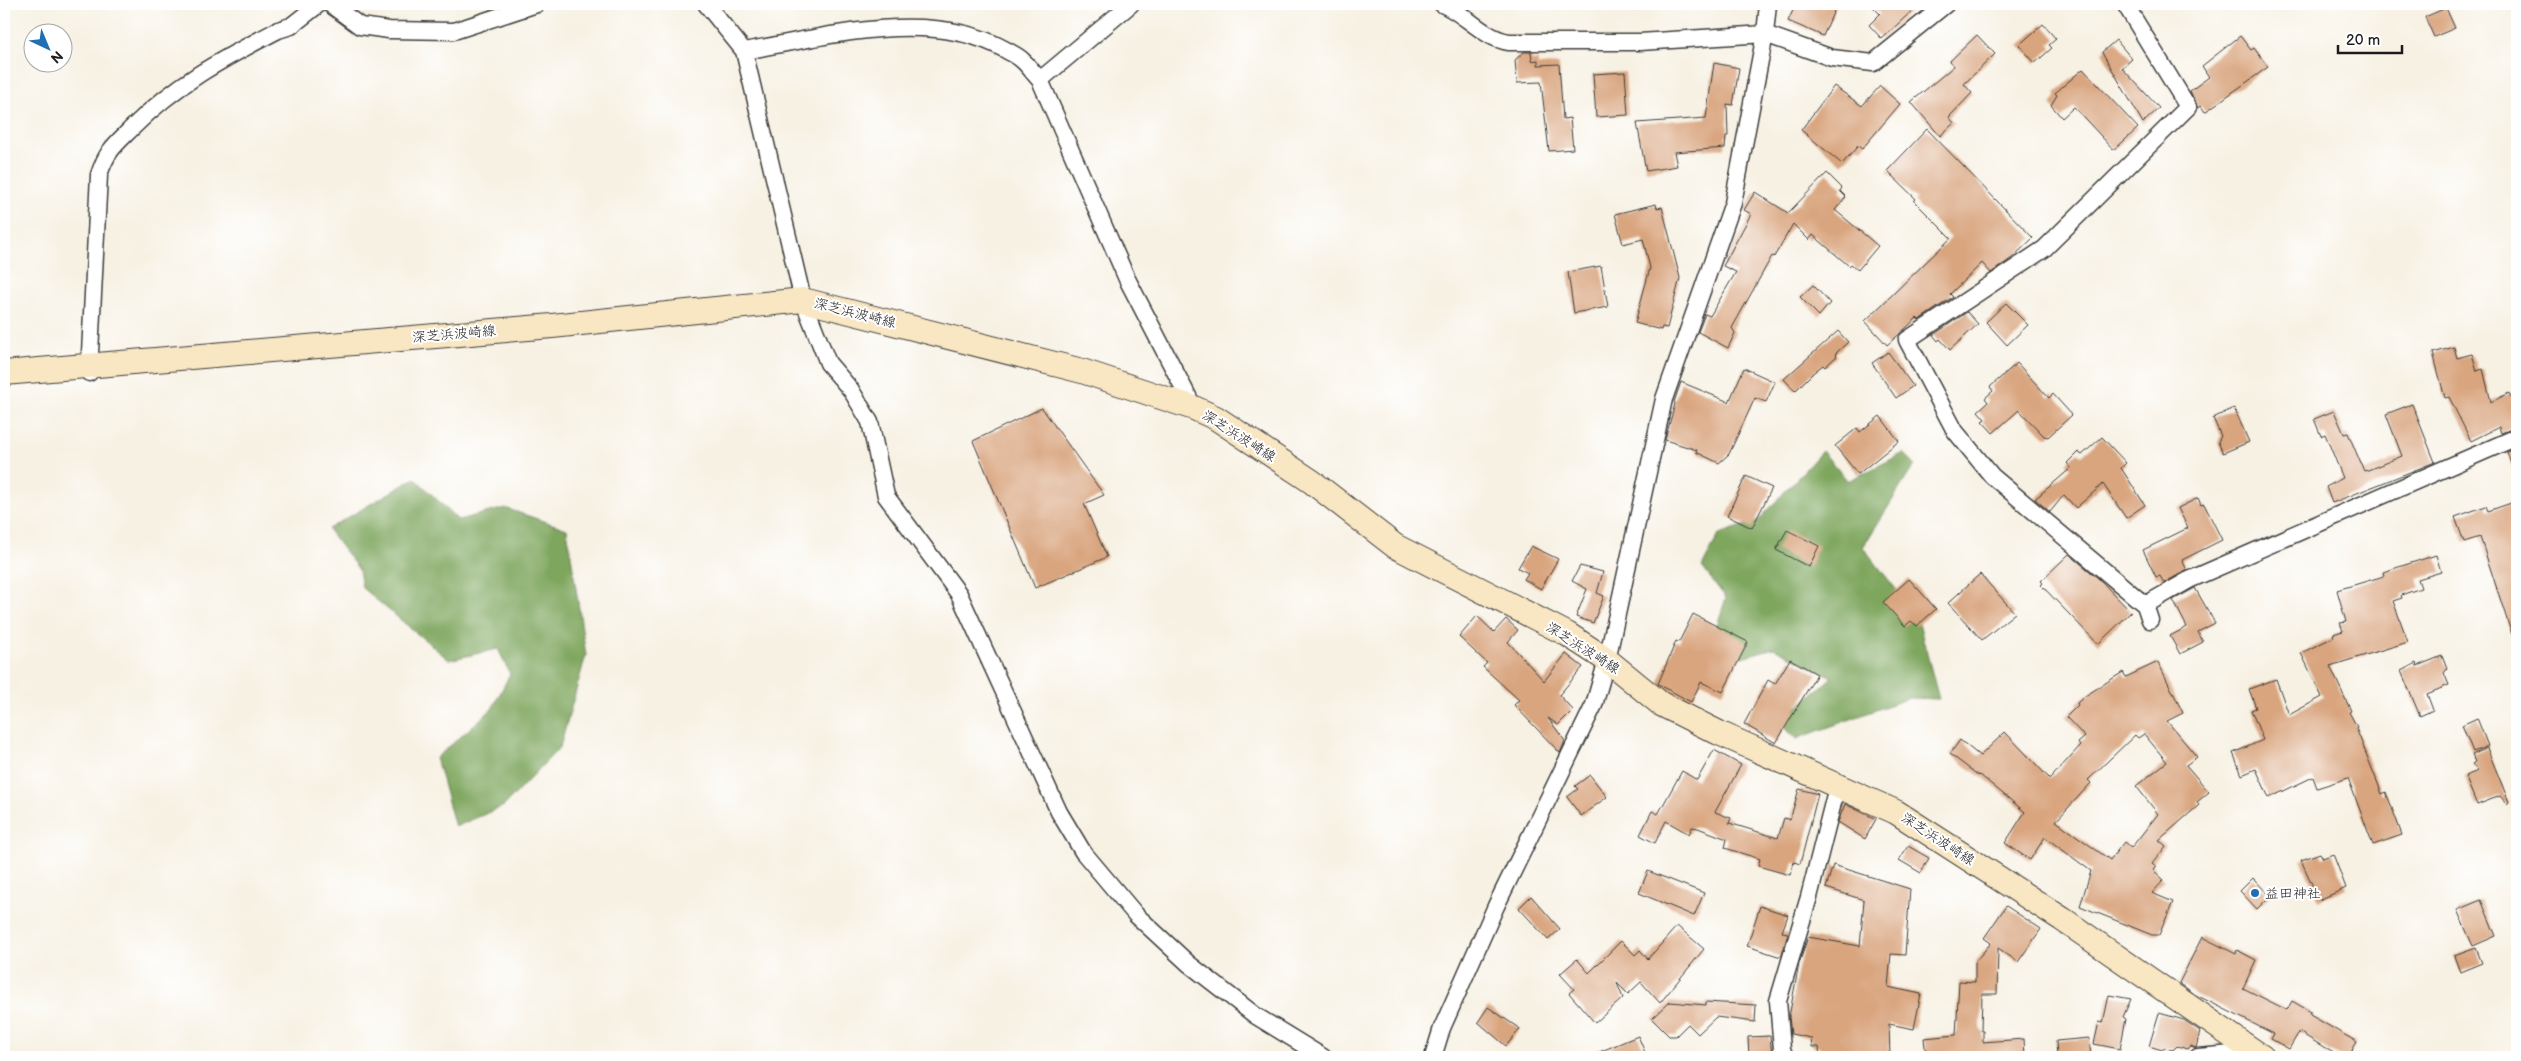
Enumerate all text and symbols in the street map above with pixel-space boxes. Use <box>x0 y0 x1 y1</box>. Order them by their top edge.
north arrow <box>22 22 72 72</box>
scale bar <box>2338 22 2402 54</box>
text: 20 m <box>2346 31 2380 50</box>
text: N <box>47 47 66 67</box>
street label: 深芝浜波崎線 <box>812 295 898 331</box>
street label: 深芝浜波崎線 <box>411 322 497 346</box>
street label: 深芝浜波崎線 <box>1199 407 1279 465</box>
street label: 深芝浜波崎線 <box>1543 619 1623 677</box>
street label: 深芝浜波崎線 <box>1898 809 1978 869</box>
place label: 益田神社 <box>2265 885 2321 902</box>
marker: 益田神社 <box>2249 887 2261 899</box>

